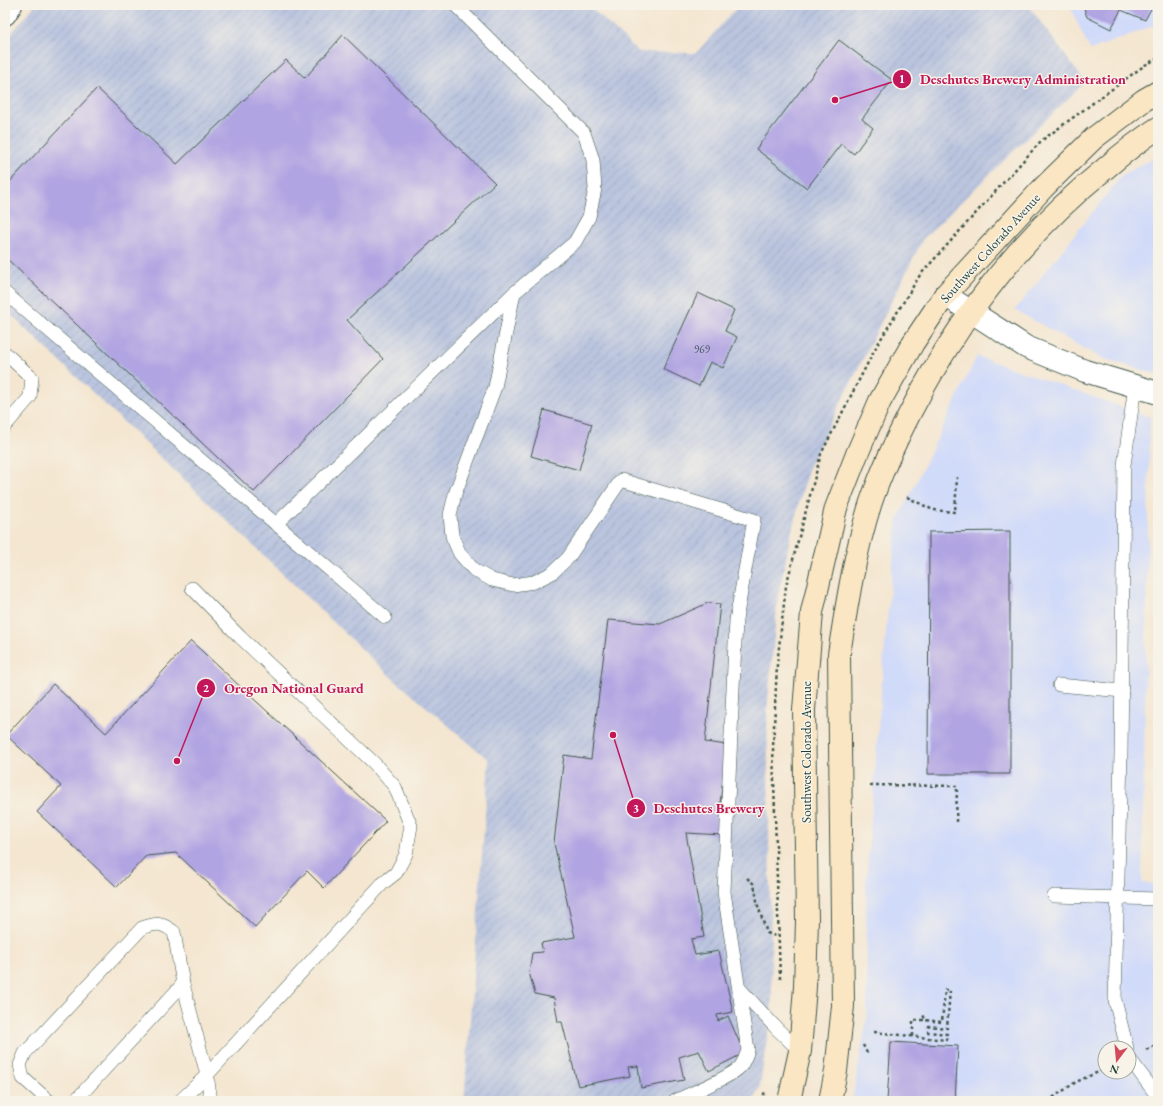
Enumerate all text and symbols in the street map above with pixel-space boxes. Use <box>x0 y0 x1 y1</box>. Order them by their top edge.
callout: Deschutes Brewery Administration <box>892 66 1134 92</box>
text: Deschutes Brewery Administration <box>920 70 1126 88</box>
text: 1 <box>899 71 905 87</box>
street label: Southwest Colorado Avenue <box>936 190 1044 306</box>
house number: 969 <box>694 342 711 356</box>
callout: Oregon National Guard <box>196 675 372 701</box>
text: Oregon National Guard <box>224 679 364 697</box>
text: 2 <box>203 680 210 696</box>
street label: Southwest Colorado Avenue <box>798 681 815 823</box>
callout: Deschutes Brewery <box>626 795 773 821</box>
text: Deschutes Brewery <box>654 799 765 817</box>
text: 3 <box>633 800 639 816</box>
north arrow <box>1097 1040 1137 1080</box>
text: N <box>1108 1062 1120 1078</box>

